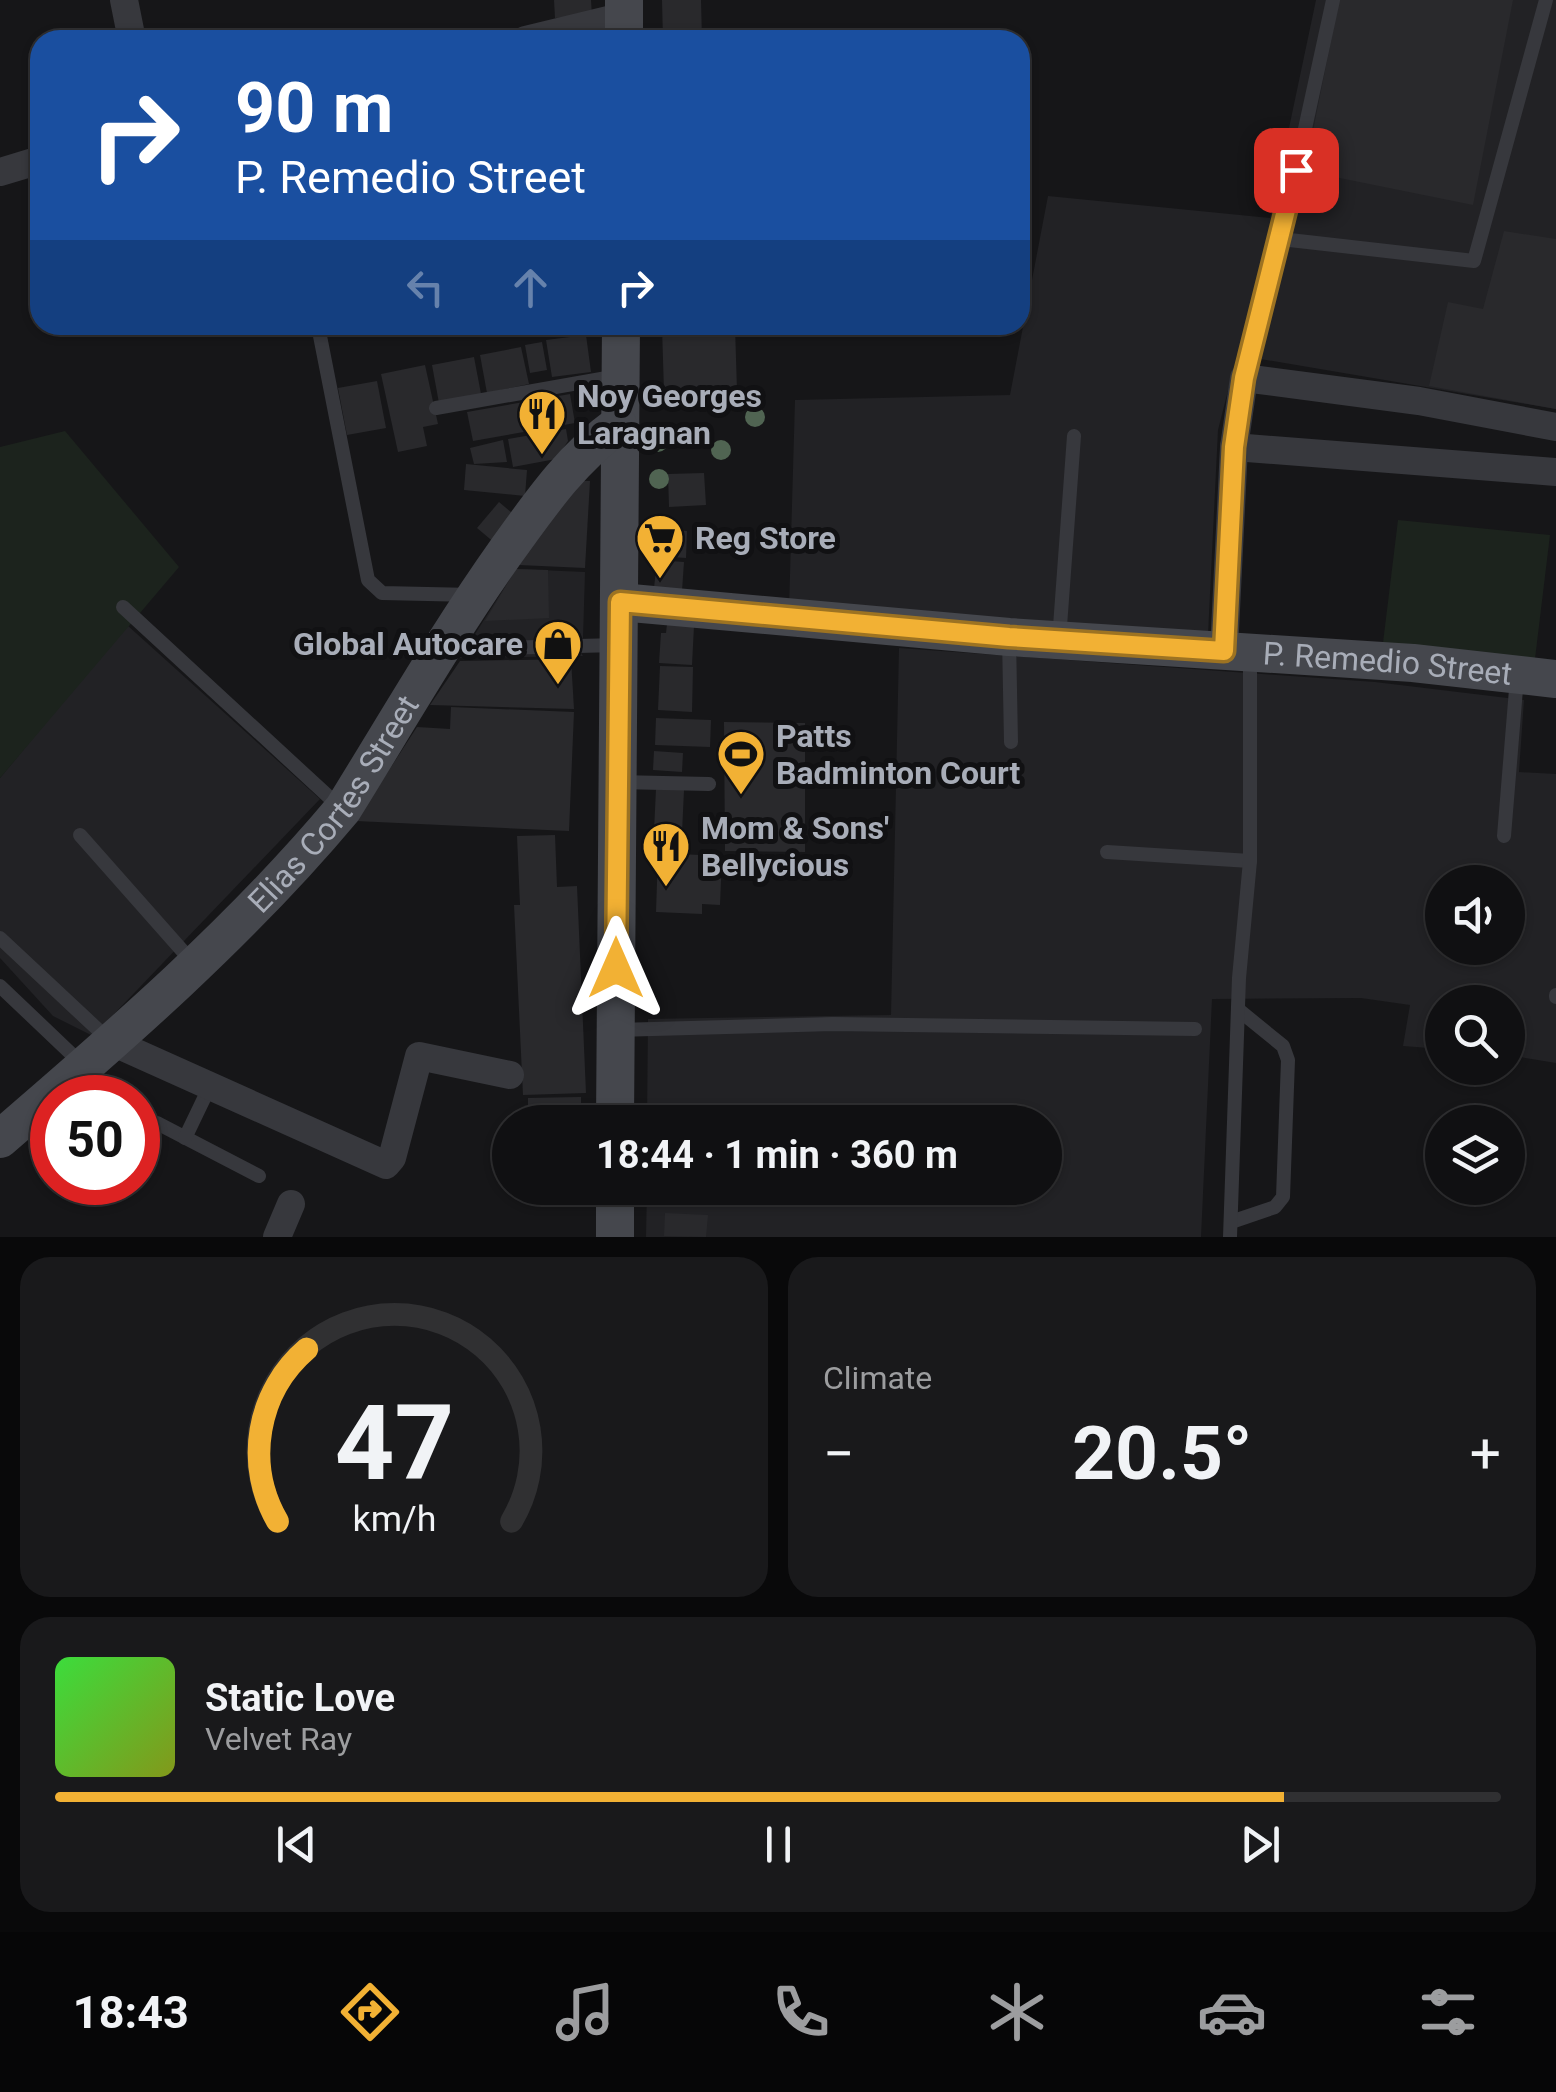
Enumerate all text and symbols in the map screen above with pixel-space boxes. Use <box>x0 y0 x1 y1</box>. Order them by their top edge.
text: 90 m <box>235 67 393 149</box>
icon: right <box>70 70 200 200</box>
pin <box>1254 128 1339 213</box>
icon: arrive <box>1269 143 1324 198</box>
text: P. Remedio Street <box>235 151 586 204</box>
icon: left <box>398 260 453 315</box>
icon: ahead <box>503 260 558 315</box>
icon: right <box>608 260 663 315</box>
place label: Noy Georges Laragnan <box>577 377 762 452</box>
restaurant icon: Noy Georges Laragnan <box>516 388 568 456</box>
supermarket icon: Reg Store <box>634 512 686 580</box>
place label: Reg Store <box>695 519 836 557</box>
shop icon: Global Autocare <box>532 618 584 686</box>
place label: Global Autocare <box>293 625 523 663</box>
street label: P. Remedio Street <box>1262 634 1514 693</box>
street label: Elias Cortes Street <box>240 688 427 921</box>
place label: Patts Badminton Court <box>776 717 1020 792</box>
sports icon: Patts Badminton Court <box>715 728 767 796</box>
place label: Mom & Sons' Bellycious <box>701 809 889 884</box>
restaurant icon: Mom & Sons' Bellycious <box>640 820 692 888</box>
map controls <box>1425 865 1525 1205</box>
button: sound <box>1425 865 1525 965</box>
position arrow <box>564 916 668 1020</box>
button: search <box>1425 985 1525 1085</box>
speed limit sign: 50 <box>30 1075 160 1205</box>
button: layers <box>1425 1105 1525 1205</box>
text: 18:44 · 1 min · 360 m <box>596 1133 958 1177</box>
text: Climate <box>823 1359 932 1397</box>
text: 47 <box>334 1383 454 1504</box>
text: 20.5° <box>1072 1409 1252 1497</box>
text: − <box>823 1422 854 1486</box>
text: + <box>1470 1422 1501 1486</box>
text: km/h <box>352 1498 436 1540</box>
text: Static Love <box>205 1676 395 1720</box>
text: Velvet Ray <box>205 1720 352 1758</box>
icon: previous <box>269 1817 324 1872</box>
icon: pause <box>751 1817 806 1872</box>
icon: next <box>1233 1817 1288 1872</box>
icon: directions <box>335 1977 405 2047</box>
icon: music <box>550 1977 620 2047</box>
icon: phone <box>766 1977 836 2047</box>
icon: climate <box>982 1977 1052 2047</box>
icon: car <box>1197 1977 1267 2047</box>
icon: filters <box>1413 1977 1483 2047</box>
text: 18:43 <box>73 1986 189 2039</box>

